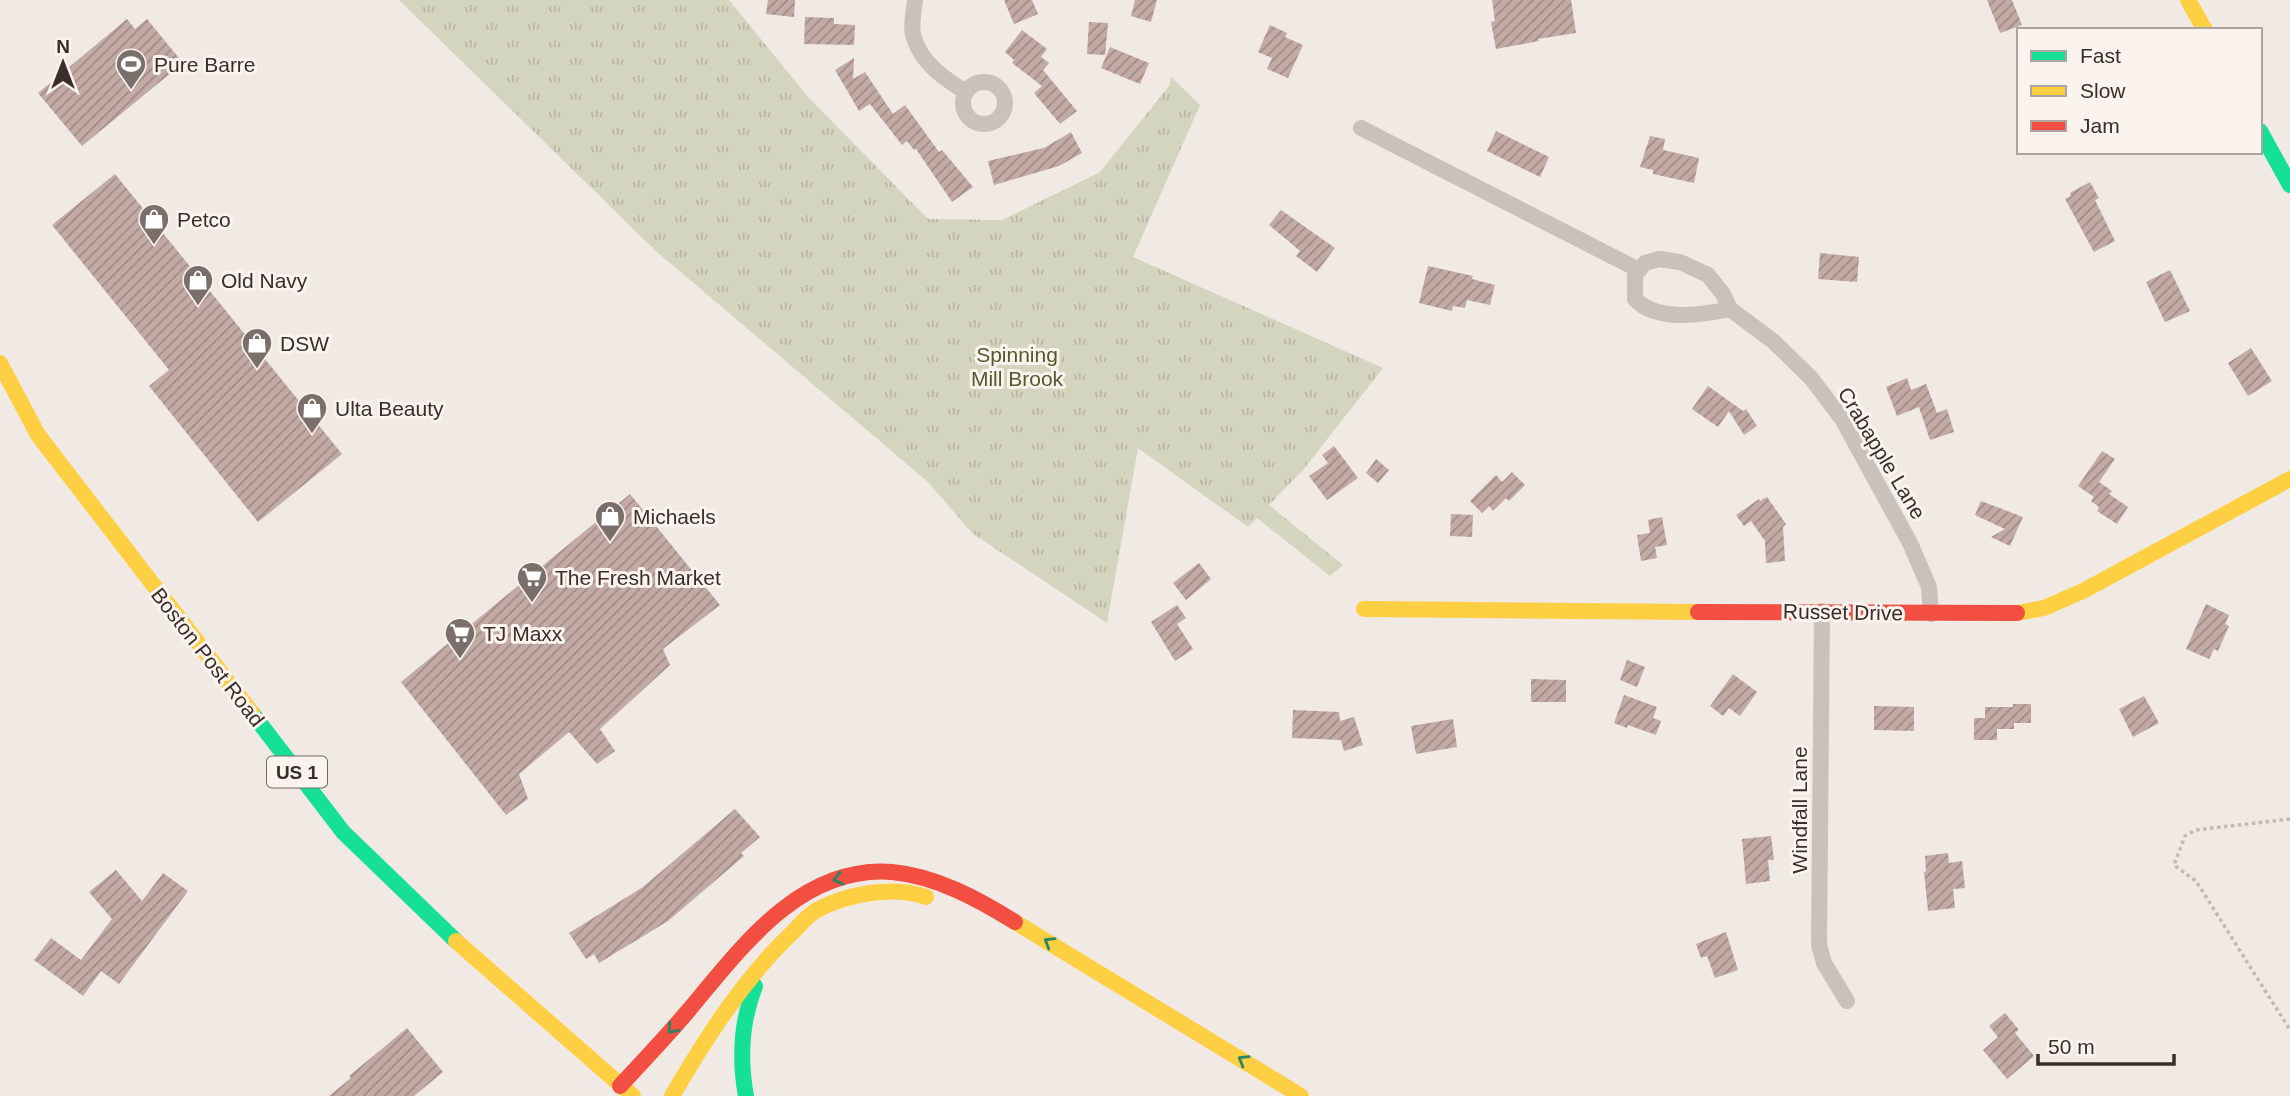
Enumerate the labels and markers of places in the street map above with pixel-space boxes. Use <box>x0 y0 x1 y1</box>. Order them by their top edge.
sports icon: Pure Barre <box>114 47 148 91</box>
place label: Pure Barre <box>154 53 256 76</box>
shop icon: Petco <box>137 202 171 246</box>
place label: Petco <box>177 208 231 231</box>
shop icon: Old Navy <box>181 263 215 307</box>
place label: Old Navy <box>221 269 308 292</box>
shop icon: DSW <box>240 326 274 370</box>
place label: DSW <box>280 332 329 355</box>
shop icon: Ulta Beauty <box>295 391 329 435</box>
place label: Ulta Beauty <box>335 397 444 420</box>
shop icon: Michaels <box>593 499 627 543</box>
place label: Michaels <box>633 505 716 528</box>
supermarket icon: The Fresh Market <box>515 560 549 604</box>
place label: The Fresh Market <box>555 566 721 589</box>
supermarket icon: TJ Maxx <box>443 616 477 660</box>
place label: TJ Maxx <box>483 622 563 645</box>

